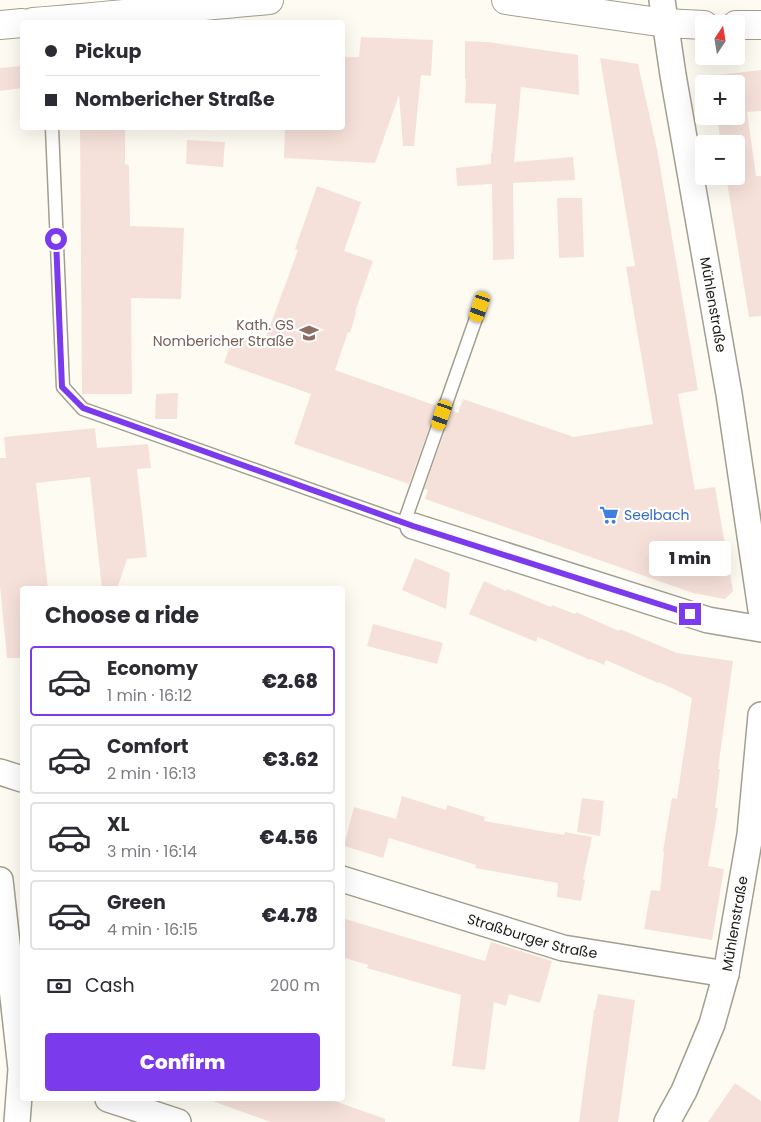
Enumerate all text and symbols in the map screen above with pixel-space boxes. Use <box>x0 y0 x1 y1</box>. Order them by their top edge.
north arrow <box>695 15 745 65</box>
map controls <box>695 15 745 185</box>
text: Pickup <box>75 38 141 65</box>
button: + <box>695 75 745 125</box>
text: Nombericher Straße <box>75 86 275 113</box>
button: − <box>695 135 745 185</box>
route start <box>45 228 67 250</box>
street label: Mühlenstraße <box>695 255 732 354</box>
car <box>468 290 491 324</box>
place label: Kath. GS Nombericher Straße <box>153 315 294 351</box>
school or university icon: Kath. GS Nombericher Straße <box>298 322 320 344</box>
car <box>430 398 453 432</box>
supermarket icon: Seelbach <box>598 504 620 526</box>
place label: Seelbach <box>624 505 689 525</box>
callout: 1 min <box>649 542 731 576</box>
text: 1 min <box>669 547 711 570</box>
text: Choose a ride <box>45 600 199 631</box>
route end <box>679 603 701 625</box>
text: Economy <box>107 655 198 682</box>
icon: car <box>47 659 92 704</box>
text: €2.68 <box>262 668 318 695</box>
text: 1 min · 16:12 <box>107 684 192 707</box>
text: Comfort <box>107 733 189 760</box>
icon: car <box>47 737 92 782</box>
text: €3.62 <box>263 746 318 773</box>
text: 2 min · 16:13 <box>107 762 196 785</box>
text: XL <box>107 811 130 838</box>
icon: car <box>47 815 92 860</box>
text: €4.56 <box>260 824 318 851</box>
text: 3 min · 16:14 <box>107 840 197 863</box>
street label: Mühlenstraße <box>717 874 753 973</box>
text: Green <box>107 889 166 916</box>
icon: car <box>47 893 92 938</box>
text: €4.78 <box>262 902 318 929</box>
street label: Straßburger Straße <box>465 909 599 963</box>
text: 4 min · 16:15 <box>107 918 198 941</box>
icon: cash <box>45 972 73 1000</box>
text: Cash <box>85 972 135 999</box>
text: 200 m <box>270 974 320 997</box>
button: Confirm <box>45 1033 320 1091</box>

